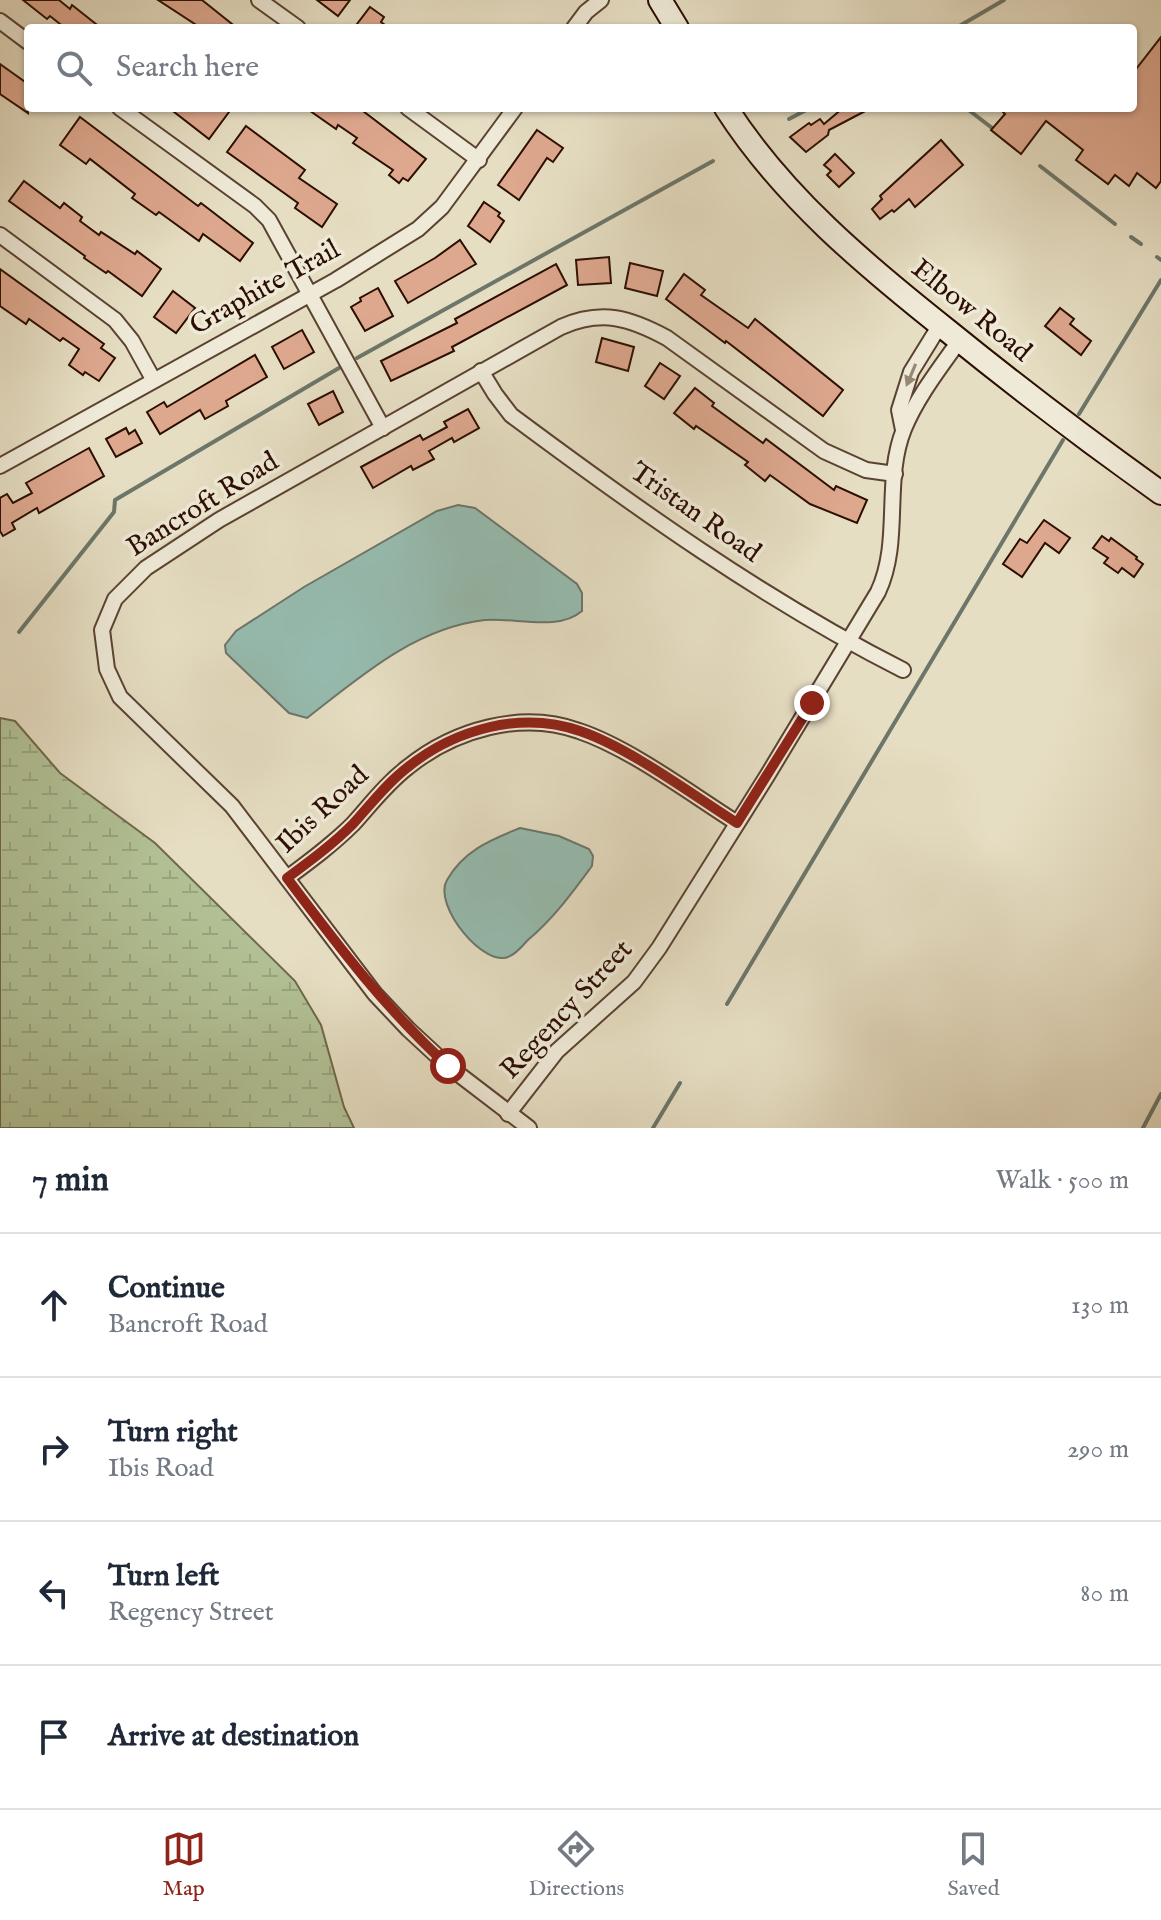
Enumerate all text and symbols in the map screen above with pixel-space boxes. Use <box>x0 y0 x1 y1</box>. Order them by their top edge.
search box <box>24 24 1137 112</box>
icon: search <box>52 46 96 90</box>
text: Search here <box>116 49 259 87</box>
street label: Graphite Trail <box>184 232 347 344</box>
street label: Elbow Road <box>904 252 1038 370</box>
one-way arrow <box>905 363 918 387</box>
street label: Bancroft Road <box>121 445 285 565</box>
street label: Tristan Road <box>623 455 767 571</box>
route end <box>794 685 830 721</box>
street label: Ibis Road <box>270 758 377 862</box>
street label: Regency Street <box>493 933 641 1087</box>
route start <box>430 1048 466 1084</box>
text: 7 min <box>32 1159 109 1202</box>
text: Walk · 500 m <box>996 1164 1129 1197</box>
text: Continue <box>108 1270 225 1308</box>
icon: ahead <box>32 1283 76 1327</box>
text: 130 m <box>1071 1289 1129 1322</box>
text: Bancroft Road <box>108 1308 268 1341</box>
text: Turn right <box>108 1414 238 1452</box>
icon: right <box>32 1427 76 1471</box>
text: 290 m <box>1067 1433 1129 1466</box>
text: Ibis Road <box>108 1452 214 1485</box>
text: Turn left <box>108 1558 219 1596</box>
icon: left <box>32 1571 76 1615</box>
text: 80 m <box>1080 1577 1129 1610</box>
text: Regency Street <box>108 1596 274 1629</box>
icon: arrive <box>32 1715 76 1759</box>
text: Arrive at destination <box>108 1718 359 1756</box>
tab: Map <box>162 1827 206 1903</box>
tab: Directions <box>529 1827 624 1903</box>
tab: Saved <box>947 1827 999 1903</box>

